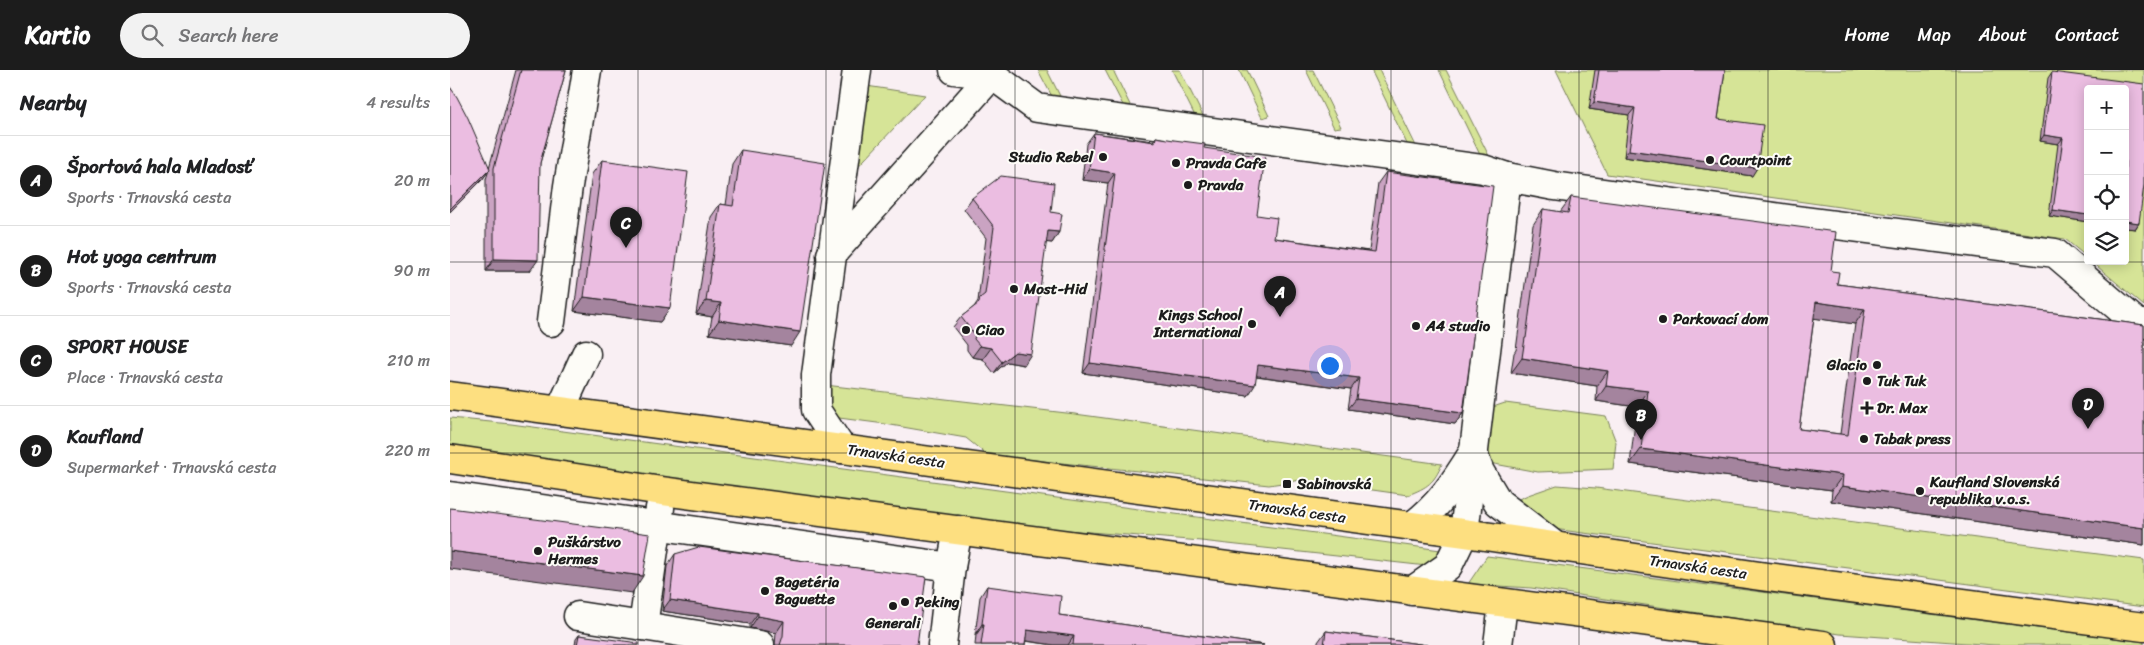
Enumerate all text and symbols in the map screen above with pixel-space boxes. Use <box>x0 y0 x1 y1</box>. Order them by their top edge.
search box <box>120 13 470 58</box>
text: Kartio <box>25 14 90 56</box>
text: Search here <box>178 19 279 52</box>
text: Home <box>1845 19 1890 51</box>
text: Map <box>1918 19 1951 51</box>
text: About <box>1979 19 2027 51</box>
text: Contact <box>2055 19 2119 51</box>
icon: search <box>138 21 166 49</box>
text: Nearby <box>20 84 86 122</box>
map controls <box>2084 85 2129 265</box>
button: + <box>2084 85 2129 130</box>
text: 4 results <box>366 88 430 117</box>
button: − <box>2084 130 2129 175</box>
place label: Studio Rebel <box>1008 144 1094 170</box>
place label: Courtpoint <box>1719 147 1792 173</box>
text: Športová hala Mladosť <box>67 150 256 183</box>
place label: Pravda Cafe <box>1186 150 1267 176</box>
marker: Studio Rebel <box>1097 151 1109 163</box>
marker: Courtpoint <box>1704 154 1716 166</box>
marker: Pravda Cafe <box>1170 157 1182 169</box>
text: A <box>31 166 41 195</box>
text: 20 m <box>394 166 430 195</box>
place label: Pravda <box>1198 172 1244 198</box>
button: locate <box>2084 175 2129 220</box>
marker: Pravda <box>1182 179 1194 191</box>
text: Sports · Trnavská cesta <box>67 183 231 212</box>
pin: C <box>610 207 642 248</box>
button: layers <box>2084 220 2129 265</box>
text: Hot yoga centrum <box>67 240 217 273</box>
text: B <box>31 256 41 285</box>
text: 90 m <box>394 256 430 285</box>
text: Sports · Trnavská cesta <box>67 273 231 302</box>
place label: Most-Hid <box>1023 276 1089 302</box>
pin: A <box>1264 276 1296 317</box>
marker: Most-Hid <box>1008 283 1020 295</box>
place label: Kings School International <box>1153 302 1243 345</box>
place label: Parkovací dom <box>1673 306 1769 332</box>
place label: A4 studio <box>1425 313 1491 339</box>
marker: Parkovací dom <box>1657 313 1669 325</box>
place label: Ciao <box>975 317 1005 343</box>
marker: Kings School International <box>1246 318 1258 330</box>
marker: A4 studio <box>1410 320 1422 332</box>
marker: Ciao <box>960 324 972 336</box>
text: SPORT HOUSE <box>67 330 188 363</box>
text: C <box>31 346 41 375</box>
text: 210 m <box>387 346 430 375</box>
place label: Glacio <box>1826 352 1868 378</box>
your location <box>1317 353 1343 379</box>
marker: Glacio <box>1871 359 1883 371</box>
text: Place · Trnavská cesta <box>67 363 223 392</box>
place label: Tuk Tuk <box>1877 368 1928 394</box>
marker: Tuk Tuk <box>1861 375 1873 387</box>
pin: D <box>2072 388 2104 429</box>
place label: Dr. Max <box>1877 395 1929 421</box>
pin: B <box>1625 399 1657 440</box>
marker: Dr. Max <box>1861 402 1873 414</box>
text: Kaufland <box>67 420 142 453</box>
place label: Tabak press <box>1874 426 1951 452</box>
marker: Tabak press <box>1858 433 1870 445</box>
text: D <box>31 436 41 465</box>
text: 220 m <box>385 436 430 465</box>
street label: Trnavská cesta <box>846 436 947 476</box>
text: Supermarket · Trnavská cesta <box>67 453 276 482</box>
place label: Kaufland Slovenská republika v.o.s. <box>1929 469 2060 512</box>
place label: Sabinovská <box>1296 471 1372 497</box>
marker: Sabinovská <box>1281 478 1293 490</box>
marker: Kaufland Slovenská republika v.o.s. <box>1914 485 1926 497</box>
street label: Trnavská cesta <box>1247 491 1348 531</box>
place label: Puškárstvo Hermes <box>547 529 621 572</box>
marker: Puškárstvo Hermes <box>532 545 544 557</box>
street label: Trnavská cesta <box>1648 547 1749 587</box>
place label: Bagetéria Baguette <box>775 569 840 612</box>
marker: Bagetéria Baguette <box>759 585 771 597</box>
place label: Peking <box>915 589 960 615</box>
marker: Peking <box>899 596 911 608</box>
marker: Generali <box>887 600 899 612</box>
place label: Generali <box>865 610 921 636</box>

